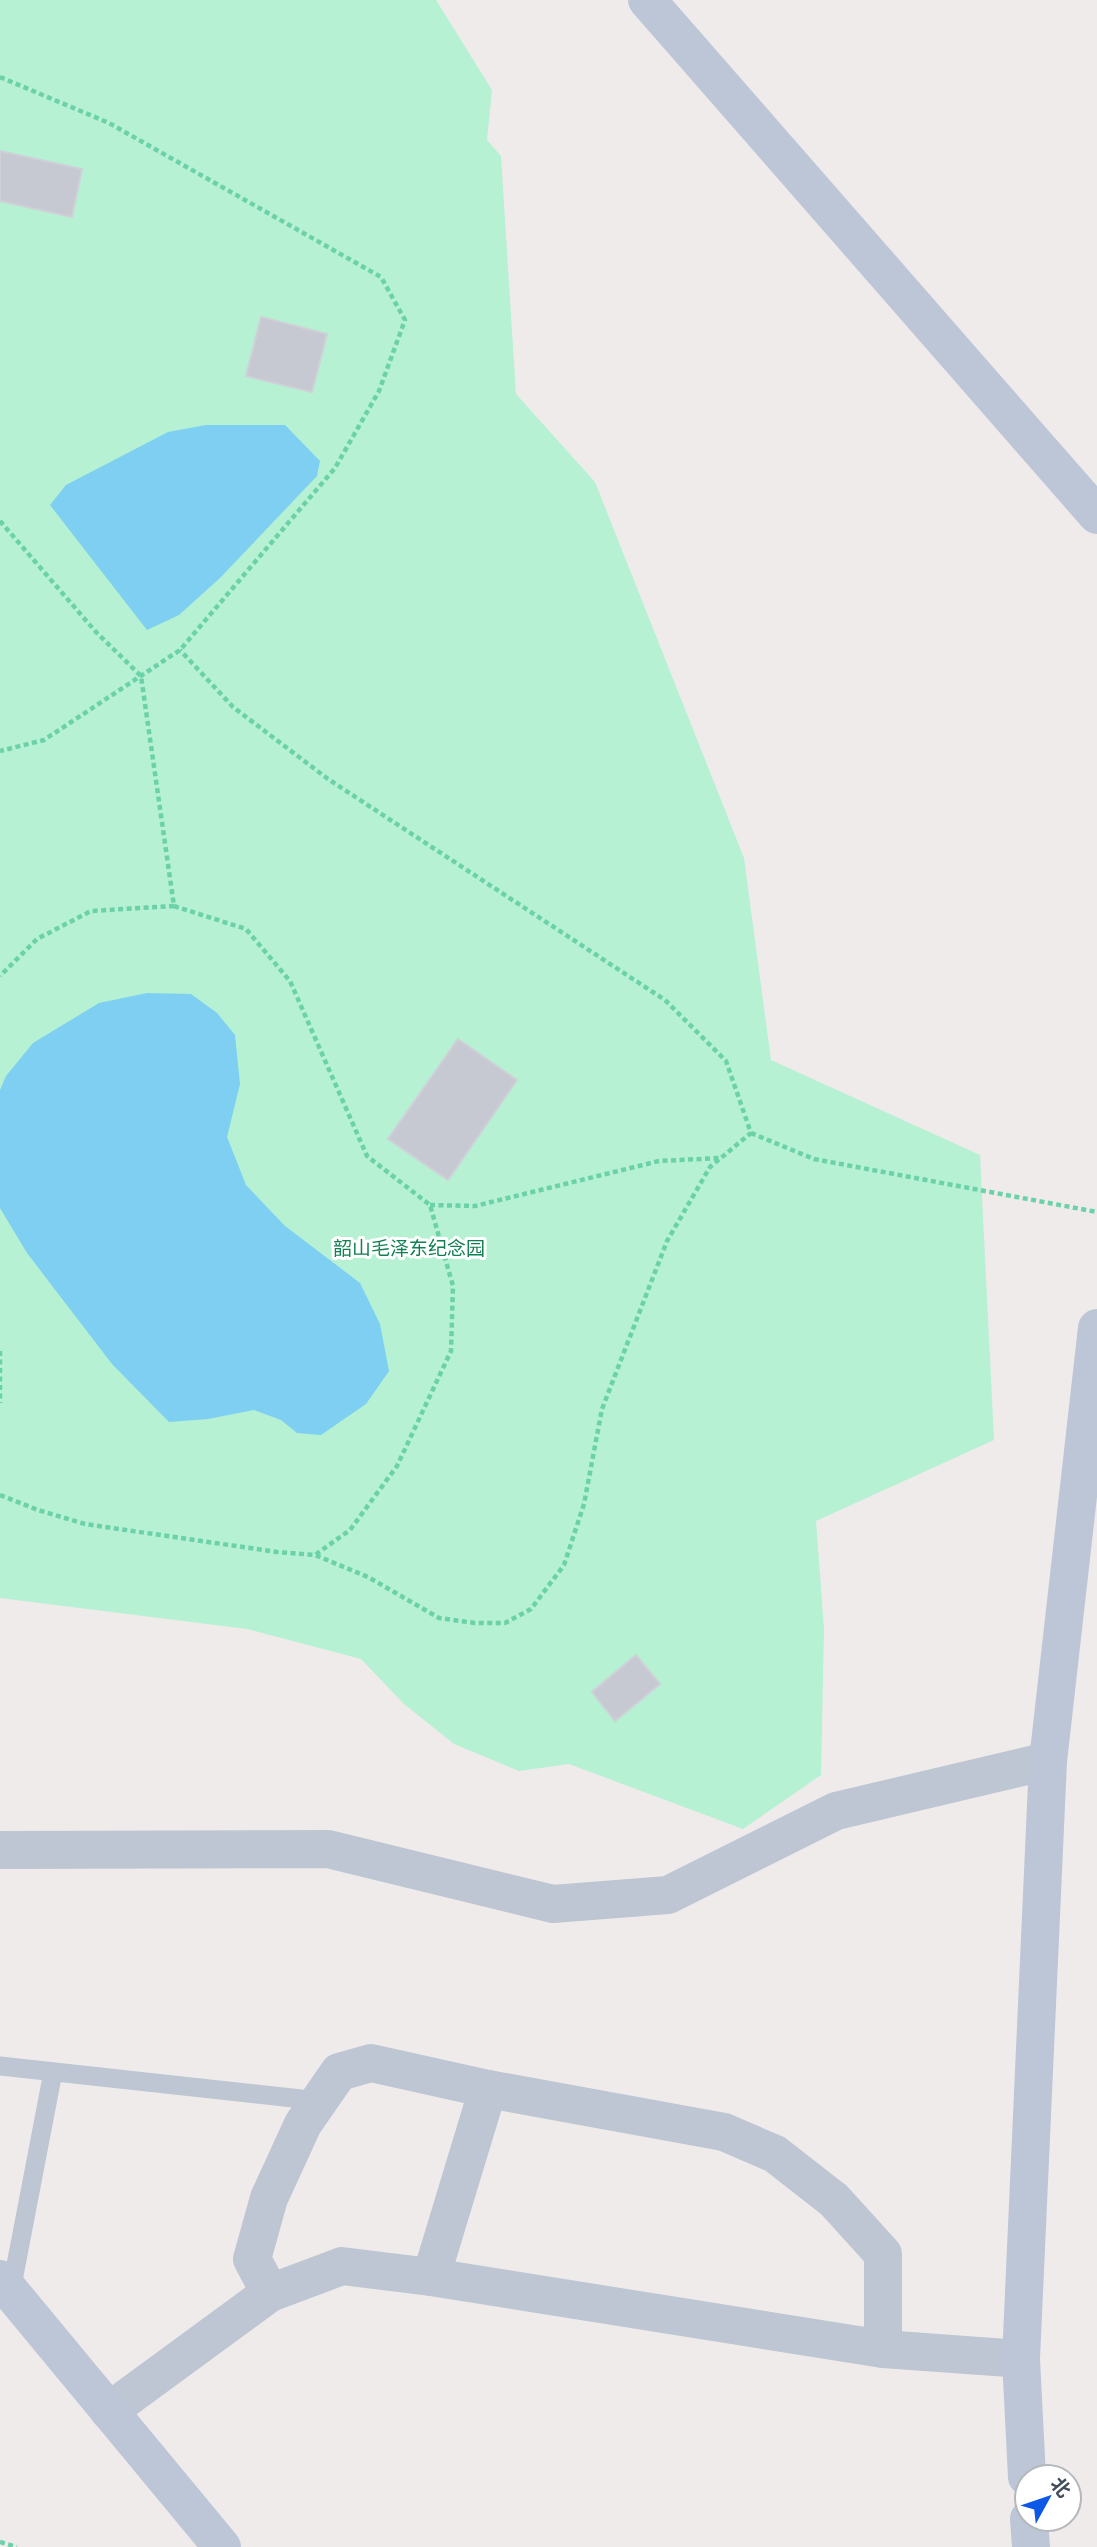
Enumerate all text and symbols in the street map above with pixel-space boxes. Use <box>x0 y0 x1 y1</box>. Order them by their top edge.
park label: 韶山毛泽东纪念园 <box>333 1238 485 1261</box>
north arrow <box>1013 2463 1083 2533</box>
text: 北 <box>1045 2473 1075 2503</box>

